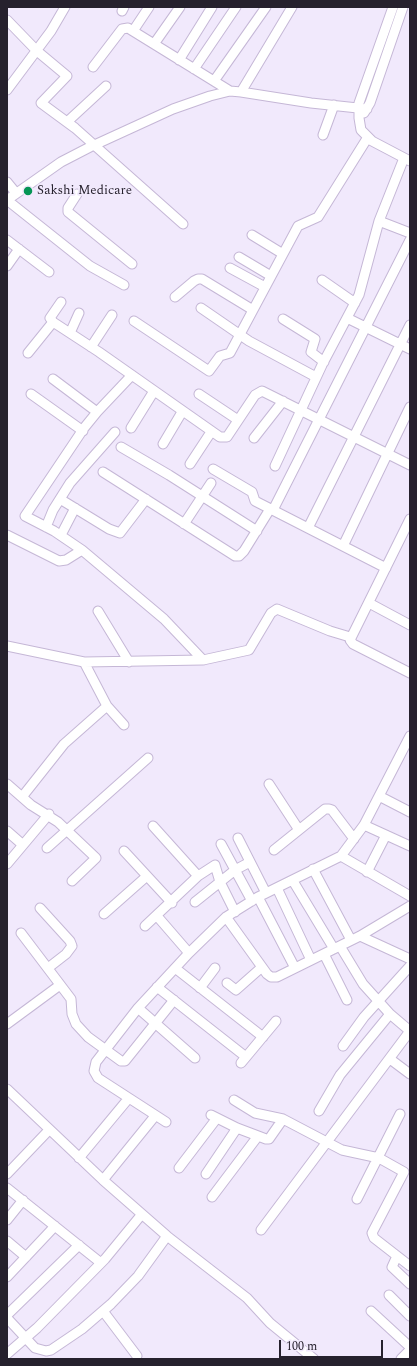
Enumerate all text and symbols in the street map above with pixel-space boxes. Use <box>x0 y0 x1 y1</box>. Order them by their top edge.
place label: Sakshi Medicare <box>37 183 132 199</box>
marker: Sakshi Medicare <box>22 185 34 197</box>
scale bar <box>281 1332 385 1358</box>
text: 100 m <box>286 1337 317 1356</box>

